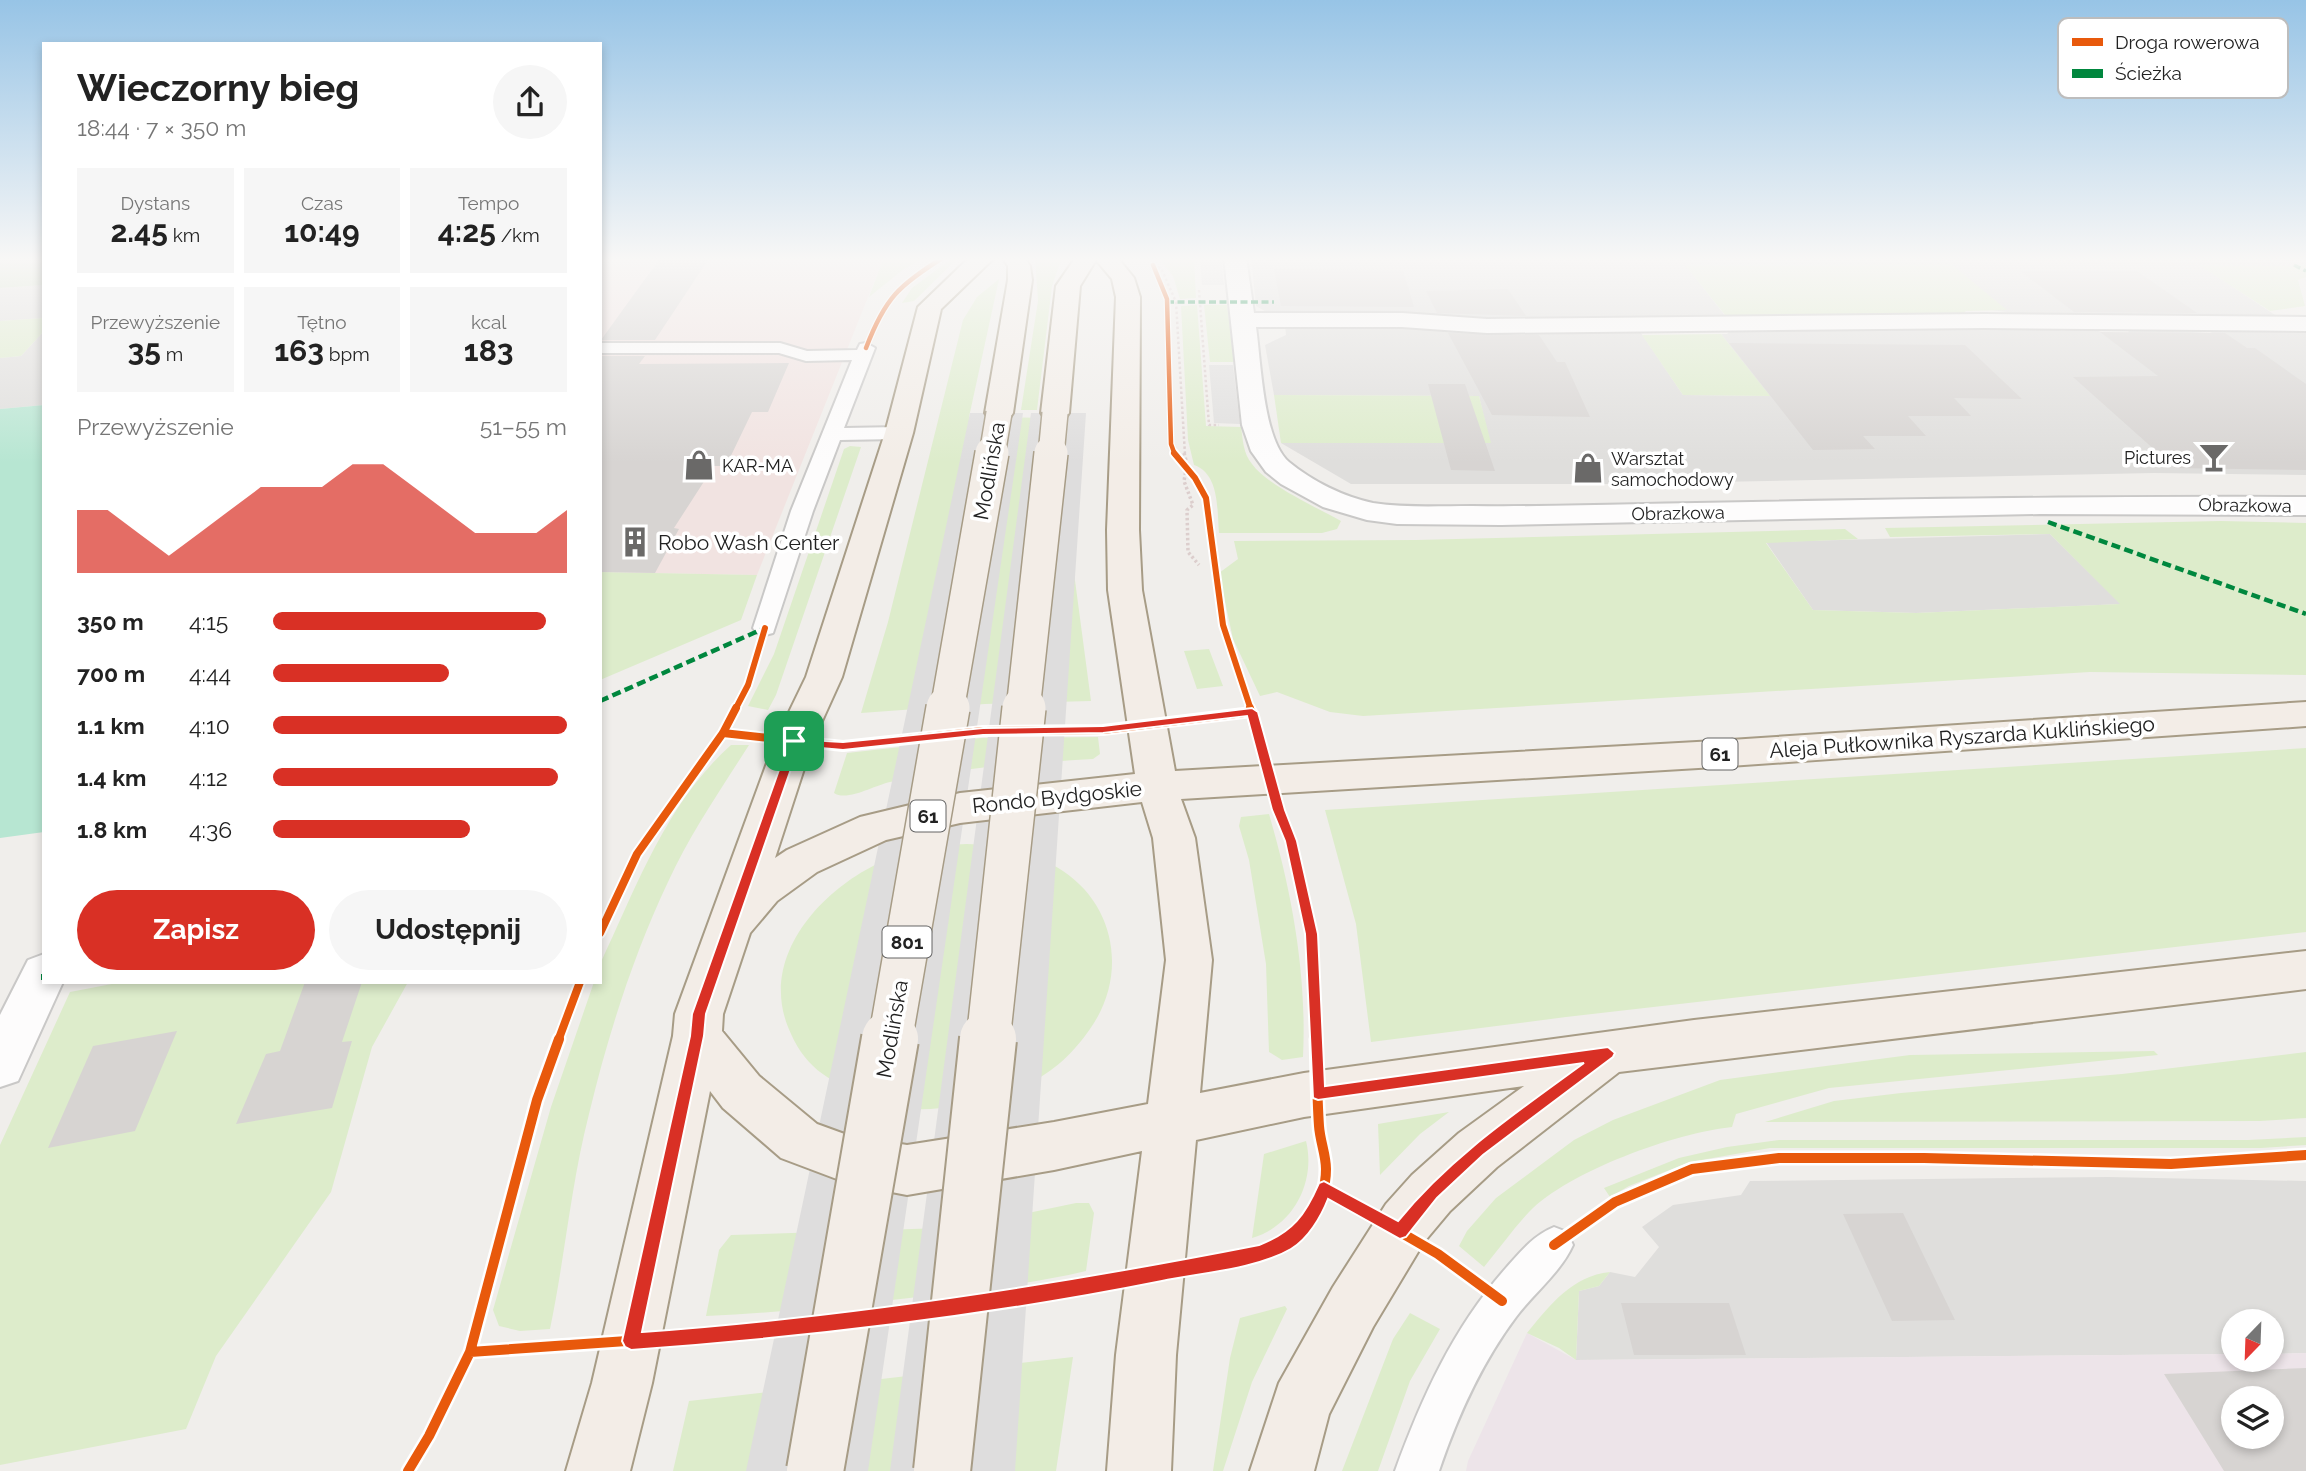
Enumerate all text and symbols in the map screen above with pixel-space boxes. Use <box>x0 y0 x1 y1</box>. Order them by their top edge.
legend <box>2058 18 2288 98</box>
text: Droga rowerowa <box>2115 31 2260 53</box>
text: Ścieżka <box>2115 62 2182 84</box>
text: Wieczorny bieg <box>77 65 359 110</box>
button: share <box>493 65 567 139</box>
text: 18:44 · 7 × 350 m <box>77 114 246 141</box>
text: Dystans <box>120 192 190 214</box>
text: Czas <box>301 192 343 214</box>
text: Tempo <box>458 192 519 214</box>
text: 2.45 <box>110 214 168 249</box>
text: 10:49 <box>284 214 360 249</box>
text: 4:25 <box>438 214 496 249</box>
text: km <box>168 224 200 246</box>
text: /km <box>496 224 540 246</box>
text: Przewyższenie <box>91 311 220 333</box>
text: Tętno <box>297 311 347 333</box>
text: kcal <box>471 311 506 333</box>
text: 35 <box>127 333 161 368</box>
text: 163 <box>274 333 324 368</box>
text: 183 <box>464 333 514 368</box>
text: m <box>161 343 183 365</box>
text: bpm <box>324 343 370 365</box>
text: Przewyższenie <box>77 413 234 440</box>
text: 51–55 m <box>480 413 567 440</box>
street label: Modlińska <box>968 420 1010 522</box>
bar icon: Pictures <box>2197 440 2231 474</box>
place label: Pictures <box>2124 447 2191 468</box>
shop icon: KAR-MA <box>682 448 716 482</box>
place label: Warsztat samochodowy <box>1611 448 1734 490</box>
shop icon: Warsztat samochodowy <box>1571 451 1605 485</box>
place label: KAR-MA <box>722 455 793 476</box>
street label: Obrazkowa <box>2198 494 2292 516</box>
street label: Obrazkowa <box>1631 502 1725 524</box>
building icon: Robo Wash Center <box>618 525 652 559</box>
place label: Robo Wash Center <box>658 530 840 555</box>
text: 350 m <box>77 608 144 635</box>
text: 4:15 <box>189 608 228 635</box>
text: 700 m <box>77 660 145 687</box>
text: 4:44 <box>189 660 231 687</box>
pin <box>764 711 824 771</box>
street label: Aleja Pułkownika Ryszarda Kuklińskiego <box>1768 711 2156 763</box>
text: 1.1 km <box>77 712 145 739</box>
text: 4:10 <box>189 712 230 739</box>
icon: arrive <box>775 722 813 760</box>
road number: 61 <box>1702 738 1738 769</box>
text: 1.4 km <box>77 764 146 791</box>
text: 4:12 <box>189 764 228 791</box>
street label: Rondo Bydgoskie <box>971 776 1143 818</box>
road number: 61 <box>911 800 946 832</box>
text: 1.8 km <box>77 816 147 843</box>
text: 4:36 <box>189 816 232 843</box>
button: Zapisz <box>77 890 315 970</box>
button: Udostępnij <box>329 890 567 970</box>
road number: 801 <box>883 926 932 958</box>
street label: Modlińska <box>871 978 913 1080</box>
north arrow <box>2221 1309 2284 1372</box>
map controls <box>2221 1309 2284 1449</box>
button: layers <box>2221 1386 2284 1449</box>

